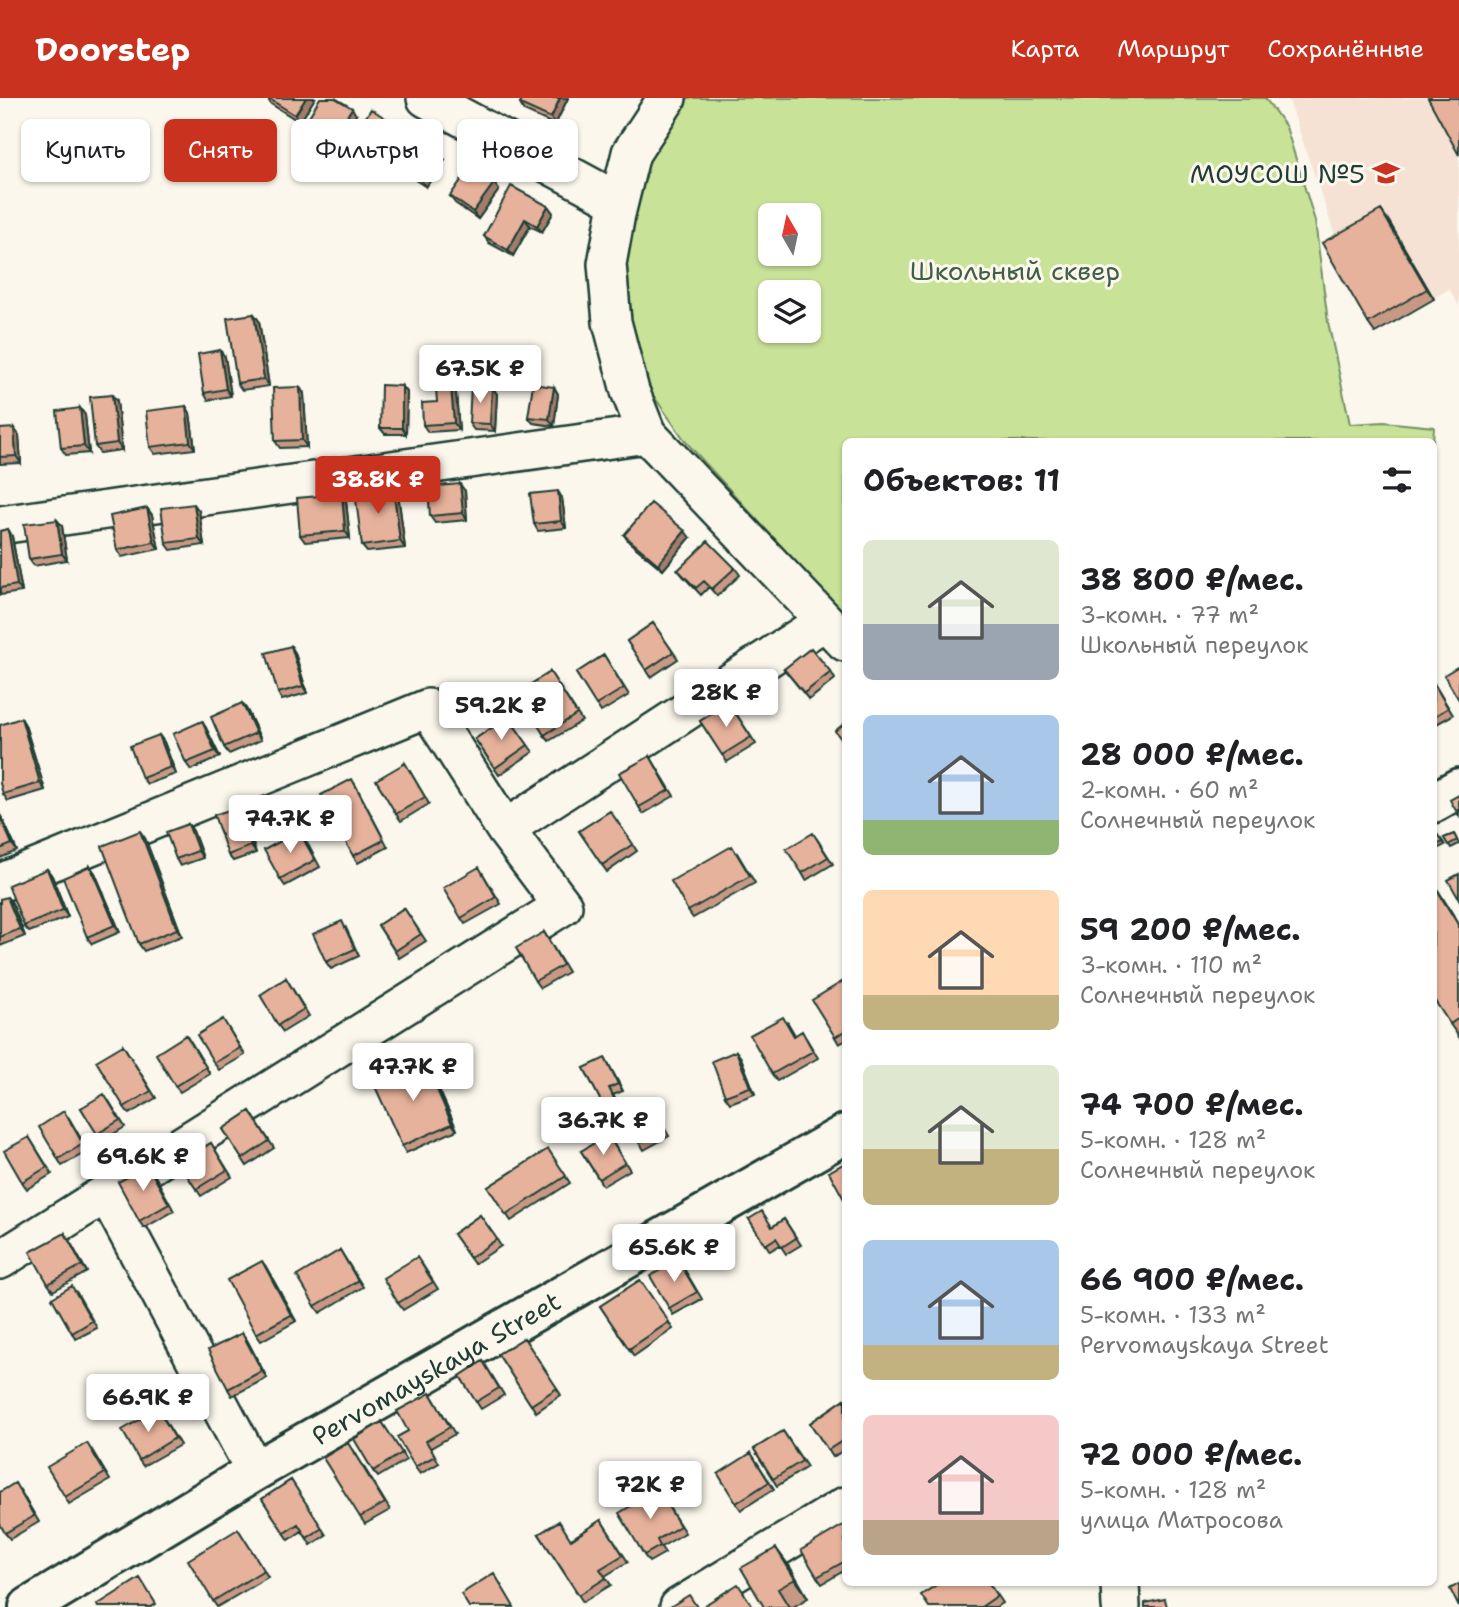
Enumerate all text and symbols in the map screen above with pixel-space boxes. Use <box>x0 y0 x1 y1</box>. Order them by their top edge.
text: Doorstep <box>35 27 190 72</box>
text: Карта <box>1011 33 1079 65</box>
text: Маршрут <box>1117 33 1229 65</box>
text: Сохранённые <box>1267 33 1424 65</box>
chip: Купить <box>21 119 150 182</box>
chip: Снять <box>164 119 277 182</box>
chip: Фильтры <box>291 119 443 182</box>
chip: Новое <box>457 119 578 182</box>
place label: МОУСОШ №5 <box>1190 156 1365 191</box>
school or university icon: МОУСОШ №5 <box>1371 158 1401 188</box>
north arrow <box>758 203 821 266</box>
map controls <box>758 203 821 343</box>
park label: Школьный сквер <box>910 253 1120 288</box>
button: layers <box>758 280 821 343</box>
pin: 67.5K ₽ <box>415 345 545 405</box>
text: 67.5K ₽ <box>435 353 525 383</box>
pin: 38.8K ₽ <box>313 456 443 516</box>
text: Объектов: 11 <box>863 460 1060 501</box>
icon: filters <box>1378 461 1416 499</box>
text: 38.8K ₽ <box>331 464 425 494</box>
text: 38 800 ₽/мес. <box>1080 559 1304 600</box>
icon: home <box>919 568 1003 652</box>
text: 3-комн. · 77 m² <box>1080 600 1259 630</box>
text: Школьный переулок <box>1080 630 1309 660</box>
pin: 28K ₽ <box>677 670 775 729</box>
text: 28K ₽ <box>690 677 762 707</box>
pin: 59.2K ₽ <box>436 682 566 742</box>
text: 59.2K ₽ <box>455 690 547 720</box>
text: 28 000 ₽/мес. <box>1080 734 1304 775</box>
icon: home <box>919 743 1003 827</box>
text: 2-комн. · 60 m² <box>1080 775 1258 805</box>
pin: 74.7K ₽ <box>225 796 355 855</box>
text: 74.7K ₽ <box>245 803 335 833</box>
text: Солнечный переулок <box>1080 805 1315 835</box>
text: 59 200 ₽/мес. <box>1080 909 1301 950</box>
icon: home <box>919 918 1003 1002</box>
text: 3-комн. · 110 m² <box>1080 950 1262 980</box>
text: Солнечный переулок <box>1080 980 1315 1010</box>
pin: 47.7K ₽ <box>348 1044 478 1103</box>
text: 47.7K ₽ <box>368 1051 458 1081</box>
text: 74 700 ₽/мес. <box>1080 1084 1304 1125</box>
icon: home <box>919 1093 1003 1177</box>
pin: 36.7K ₽ <box>538 1098 668 1157</box>
text: 36.7K ₽ <box>557 1105 649 1135</box>
text: 5-комн. · 128 m² <box>1080 1125 1266 1155</box>
pin: 69.6K ₽ <box>78 1134 208 1193</box>
text: 69.6K ₽ <box>97 1141 189 1171</box>
text: Солнечный переулок <box>1080 1155 1315 1185</box>
pin: 65.6K ₽ <box>609 1224 739 1284</box>
text: 65.6K ₽ <box>628 1232 720 1262</box>
text: 66 900 ₽/мес. <box>1080 1259 1304 1300</box>
icon: home <box>919 1268 1003 1352</box>
street label: Pervomayskaya Street <box>305 1283 567 1453</box>
text: 5-комн. · 133 m² <box>1080 1300 1266 1330</box>
text: Pervomayskaya Street <box>1080 1330 1329 1360</box>
pin: 66.9K ₽ <box>83 1374 213 1434</box>
text: 66.9K ₽ <box>102 1382 194 1412</box>
text: 72 000 ₽/мес. <box>1080 1434 1302 1475</box>
icon: home <box>919 1443 1003 1527</box>
pin: 72K ₽ <box>601 1462 699 1521</box>
text: 72K ₽ <box>615 1469 685 1499</box>
text: 5-комн. · 128 m² <box>1080 1475 1266 1505</box>
text: улица Матросова <box>1080 1505 1283 1535</box>

